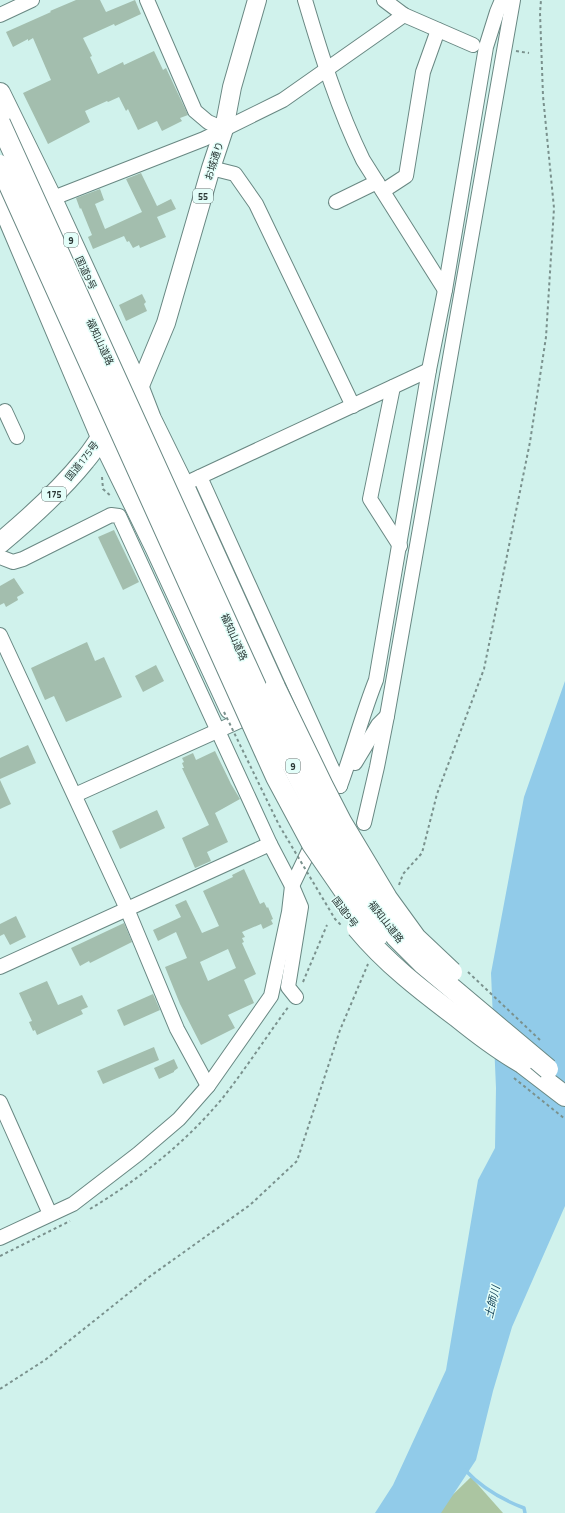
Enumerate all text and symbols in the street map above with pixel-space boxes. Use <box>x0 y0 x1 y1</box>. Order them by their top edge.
street label: お城通り <box>201 140 227 182</box>
road number: 55 <box>193 189 213 203</box>
road number: 9 <box>64 233 78 247</box>
street label: 国道9号 <box>72 254 100 292</box>
street label: 福知山道路 <box>83 316 117 368</box>
street label: 国道175号 <box>62 438 102 484</box>
road number: 175 <box>42 487 66 501</box>
street label: 福知山道路 <box>217 611 251 663</box>
road number: 9 <box>286 759 300 773</box>
street label: 国道9号 <box>328 893 362 931</box>
street label: 福知山道路 <box>365 898 407 946</box>
water label: 土師川 <box>480 1283 504 1320</box>

